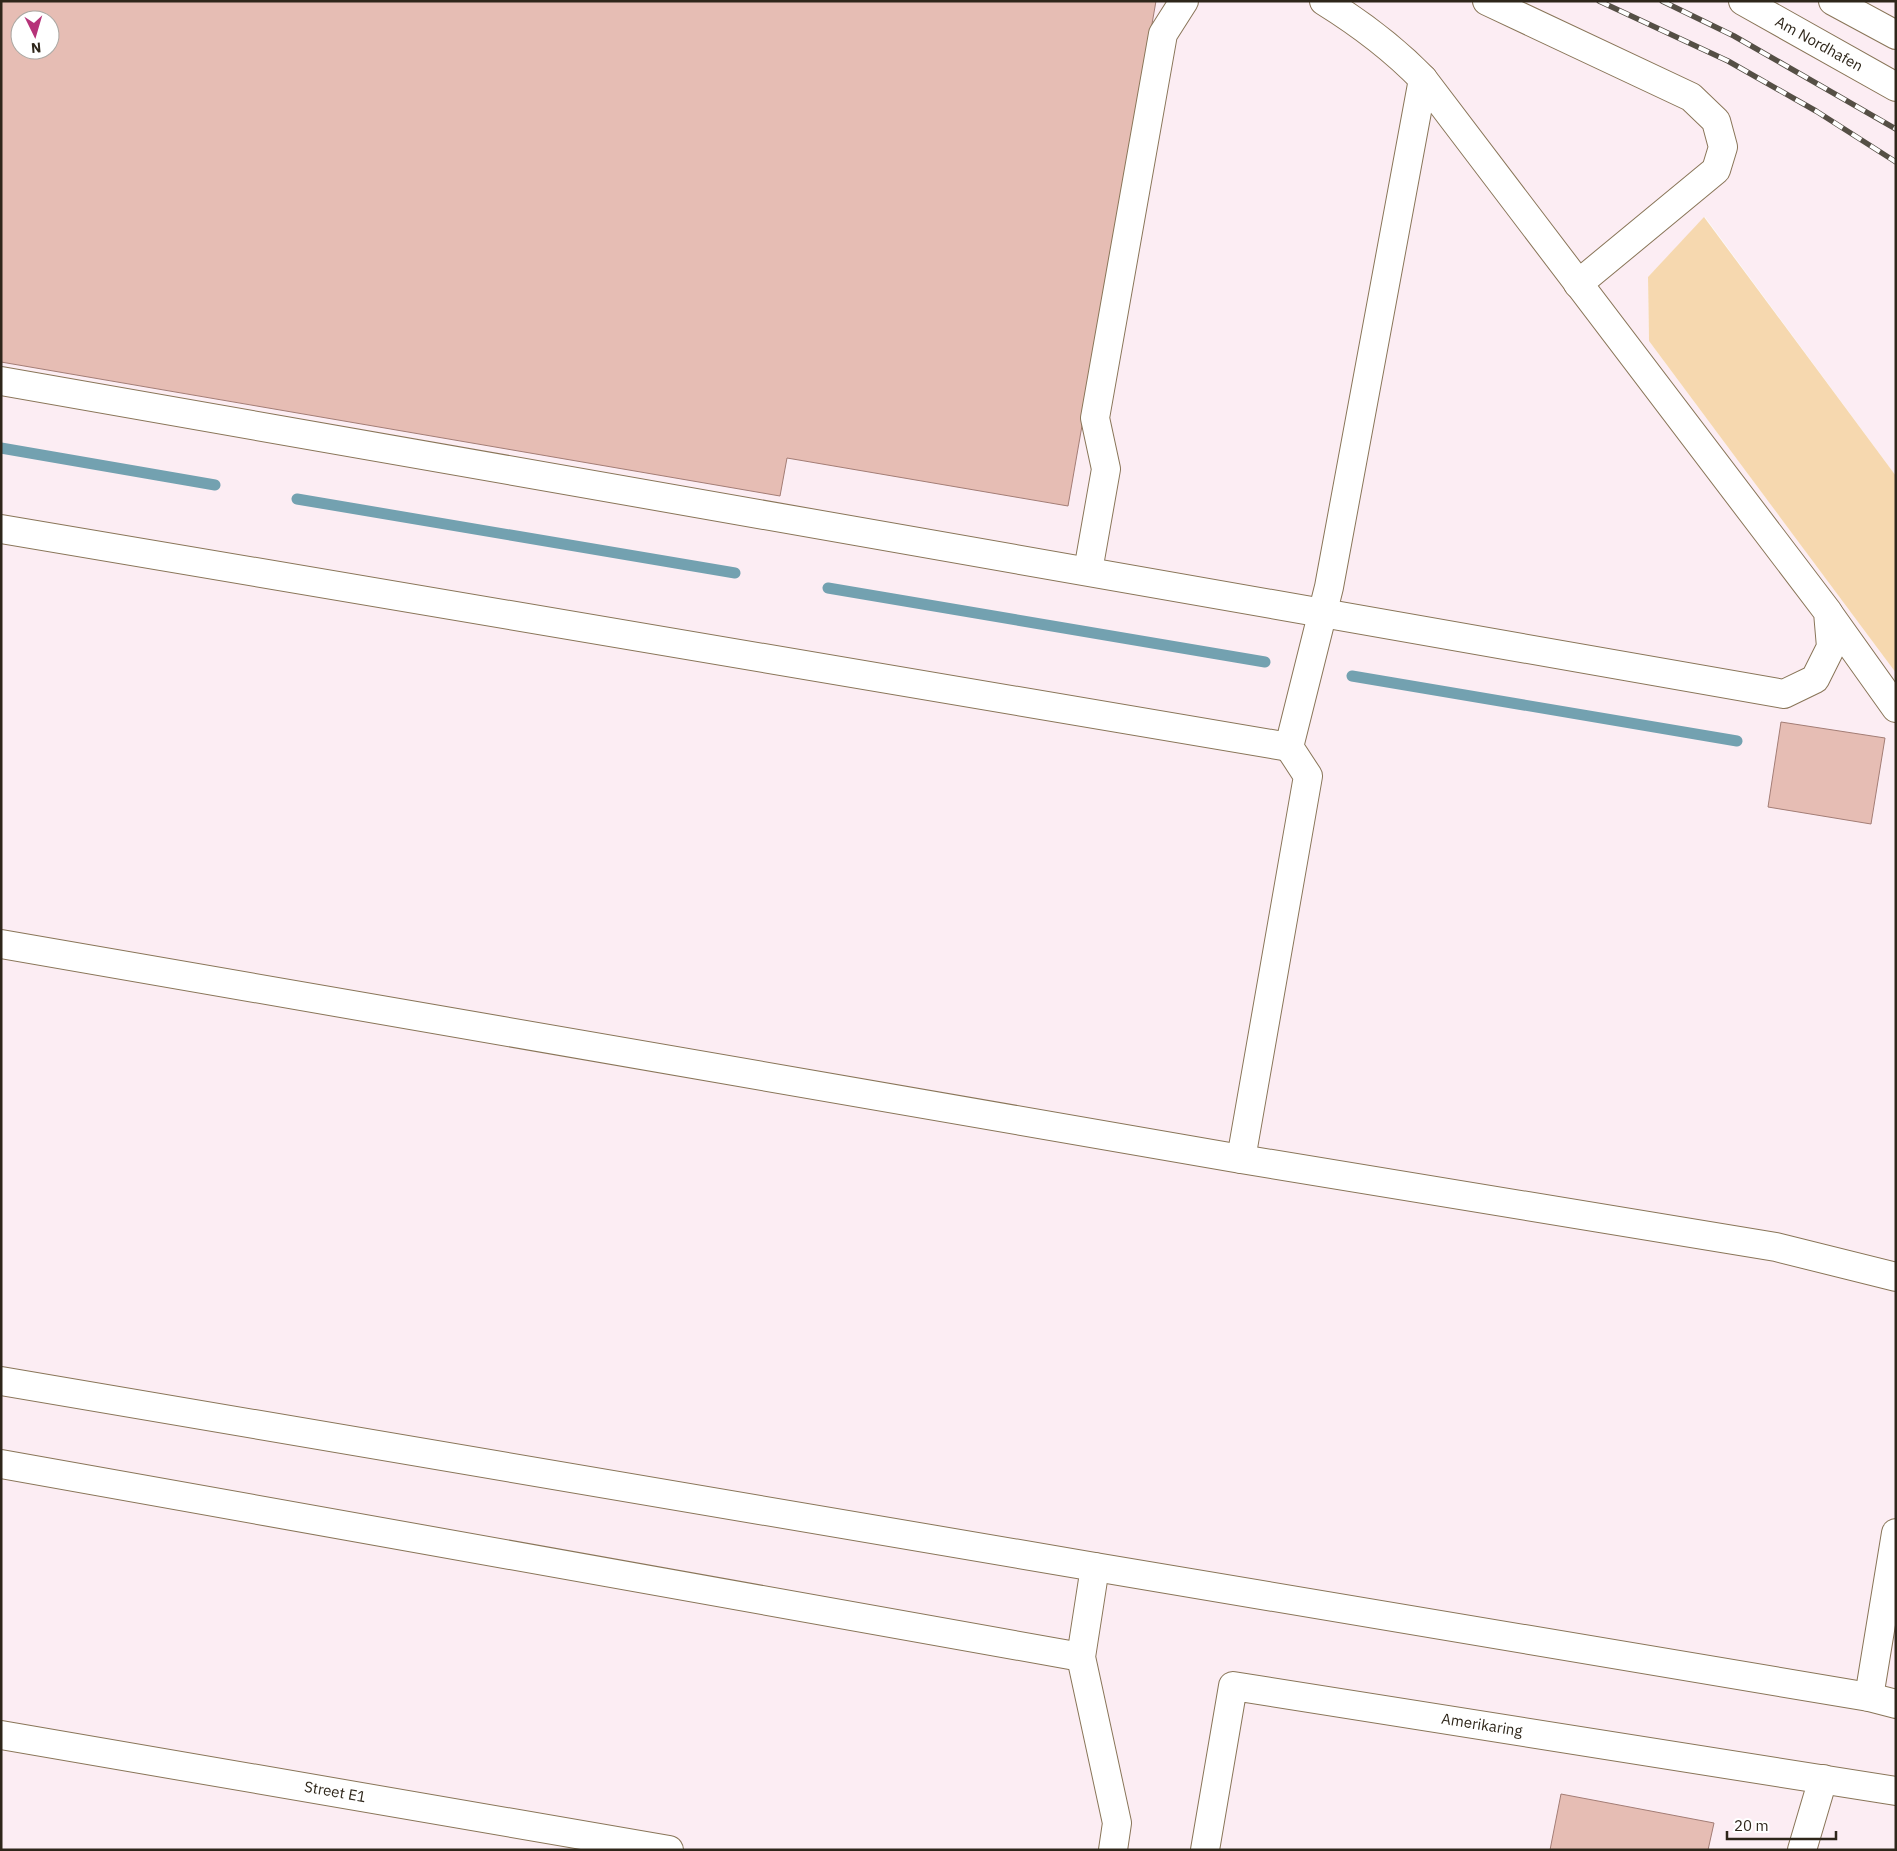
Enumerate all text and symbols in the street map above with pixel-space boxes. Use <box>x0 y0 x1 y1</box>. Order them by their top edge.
north arrow <box>10 10 60 60</box>
street label: Am Nordhafen <box>1772 12 1866 75</box>
text: N <box>30 39 42 57</box>
street label: Amerikaring <box>1440 1709 1524 1740</box>
street label: Street E1 <box>303 1777 367 1806</box>
scale bar <box>1727 1808 1836 1840</box>
text: 20 m <box>1734 1816 1769 1835</box>

